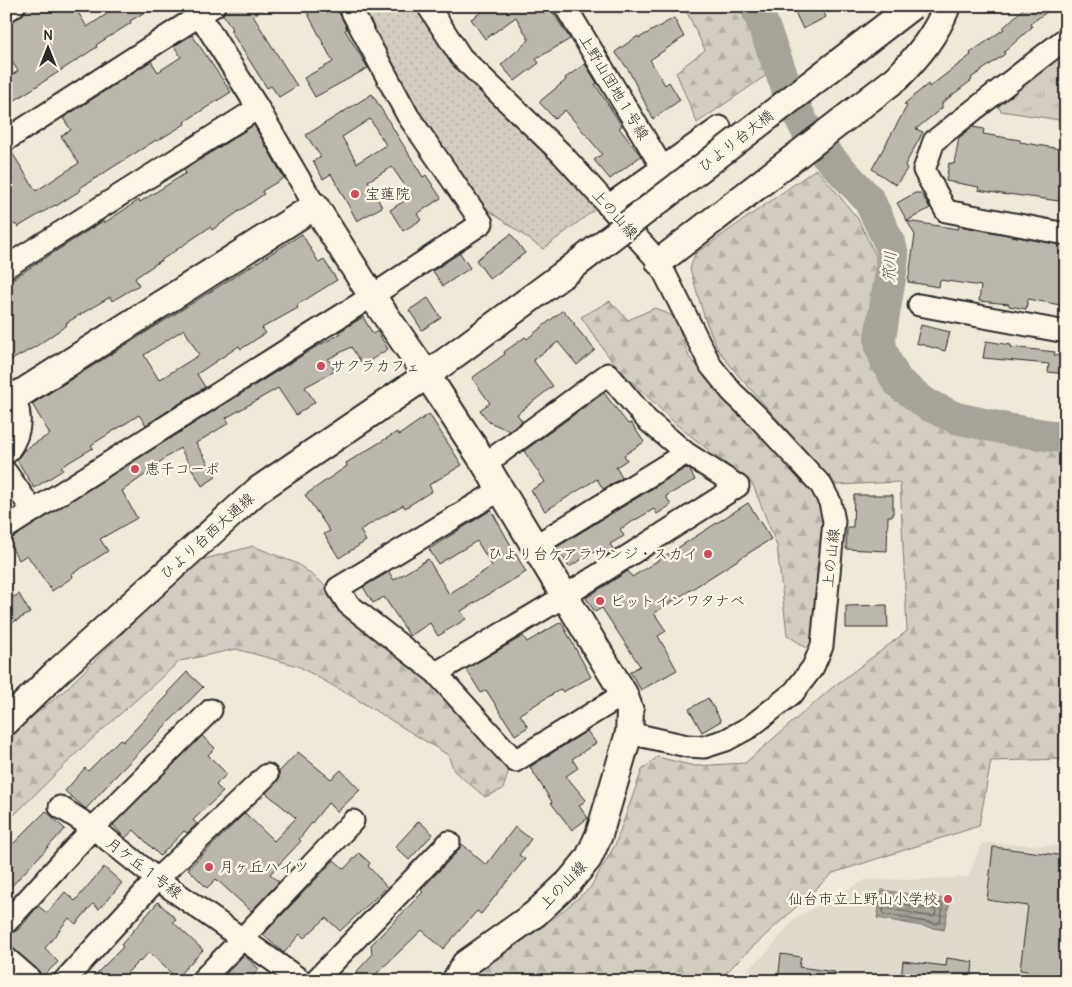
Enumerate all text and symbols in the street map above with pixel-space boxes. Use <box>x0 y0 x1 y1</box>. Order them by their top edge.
north arrow <box>22 22 72 72</box>
text: N <box>43 26 53 44</box>
street label: 上野山団地１号線 <box>575 30 653 143</box>
street label: ひより台大橋 <box>694 105 777 176</box>
place label: 宝蓮院 <box>365 184 410 203</box>
street label: 上の山線 <box>588 185 643 242</box>
marker: 宝蓮院 <box>349 188 361 200</box>
water label: 笊川 <box>878 250 900 284</box>
place label: サクラカフェ <box>331 356 420 375</box>
marker: サクラカフェ <box>315 360 327 372</box>
place label: 恵千コーポ <box>145 459 220 478</box>
marker: 恵千コーポ <box>129 463 141 475</box>
street label: ひより台西大通線 <box>156 488 258 583</box>
street label: 上の山線 <box>818 527 843 589</box>
place label: ひより台ケアラウンジ・スカイ <box>488 544 698 563</box>
marker: ひより台ケアラウンジ・スカイ <box>702 548 714 560</box>
place label: ピットインワタナベ <box>610 591 745 610</box>
marker: ピットインワタナベ <box>594 595 606 607</box>
street label: 月ケ丘１号線 <box>103 833 186 902</box>
street label: 上の山線 <box>535 856 590 913</box>
place label: 月ヶ丘ハイツ <box>219 857 309 876</box>
marker: 月ヶ丘ハイツ <box>203 861 215 873</box>
place label: 仙台市立上野山小学校 <box>788 889 938 908</box>
marker: 仙台市立上野山小学校 <box>942 893 954 905</box>

